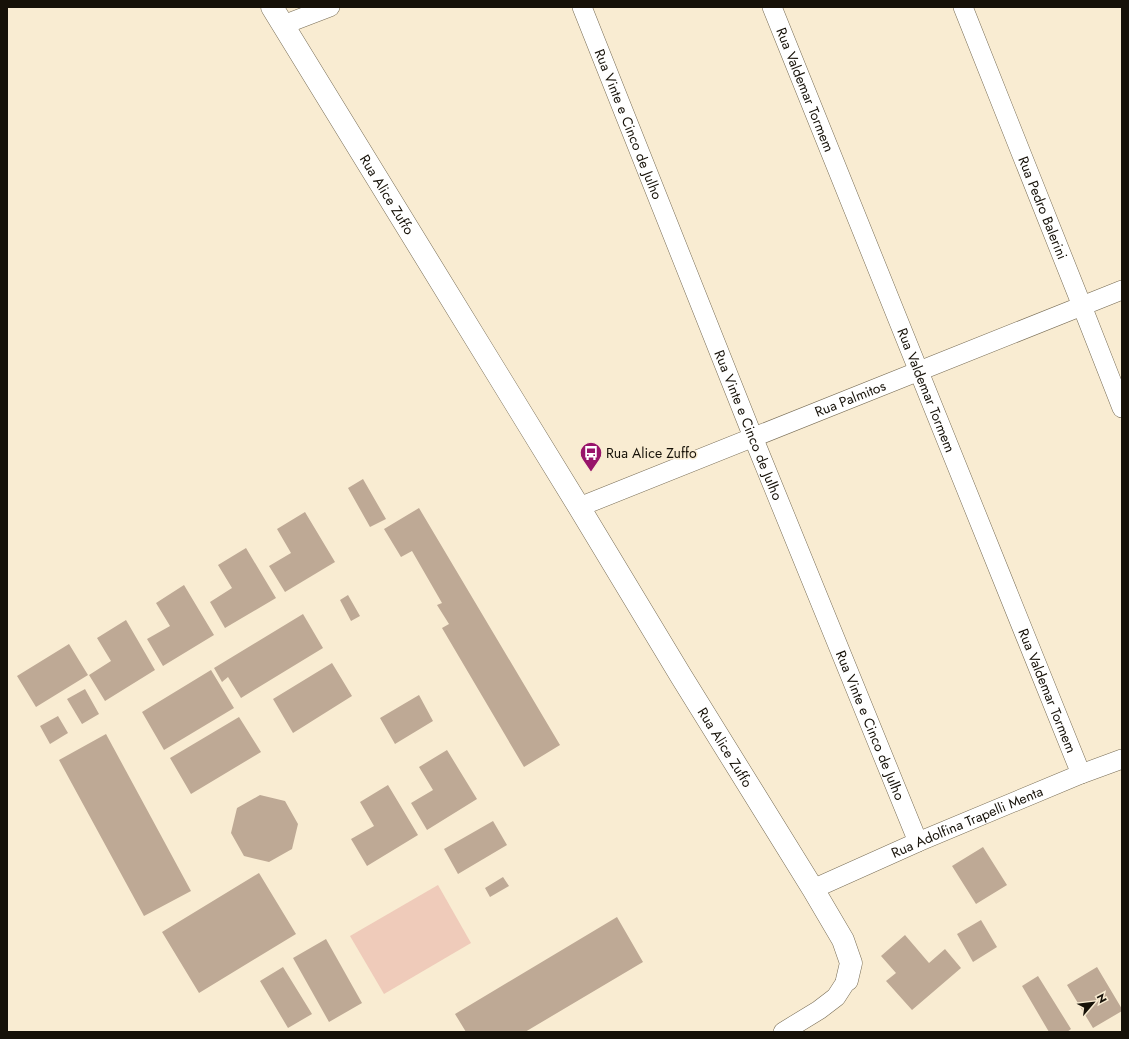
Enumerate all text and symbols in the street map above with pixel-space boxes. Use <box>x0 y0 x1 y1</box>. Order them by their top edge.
street label: Rua Valdemar Tormem <box>771 24 839 155</box>
street label: Rua Vinte e Cinco de Julho <box>590 46 668 203</box>
street label: Rua Alice Zuffo <box>355 151 420 239</box>
street label: Rua Pedro Balerini <box>1013 153 1072 262</box>
street label: Rua Valdemar Tormem <box>892 325 960 455</box>
street label: Rua Vinte e Cinco de Julho <box>709 347 788 503</box>
street label: Rua Palmitos <box>812 375 889 422</box>
bus stop icon: Rua Alice Zuffo <box>578 440 604 473</box>
place label: Rua Alice Zuffo <box>606 443 697 463</box>
street label: Rua Valdemar Tormem <box>1013 625 1081 756</box>
street label: Rua Vinte e Cinco de Julho <box>831 647 910 803</box>
street label: Rua Alice Zuffo <box>693 703 758 791</box>
street label: Rua Adolfina Trapelli Menta <box>888 781 1046 863</box>
north arrow <box>1073 983 1113 1023</box>
text: N <box>1093 991 1111 1006</box>

